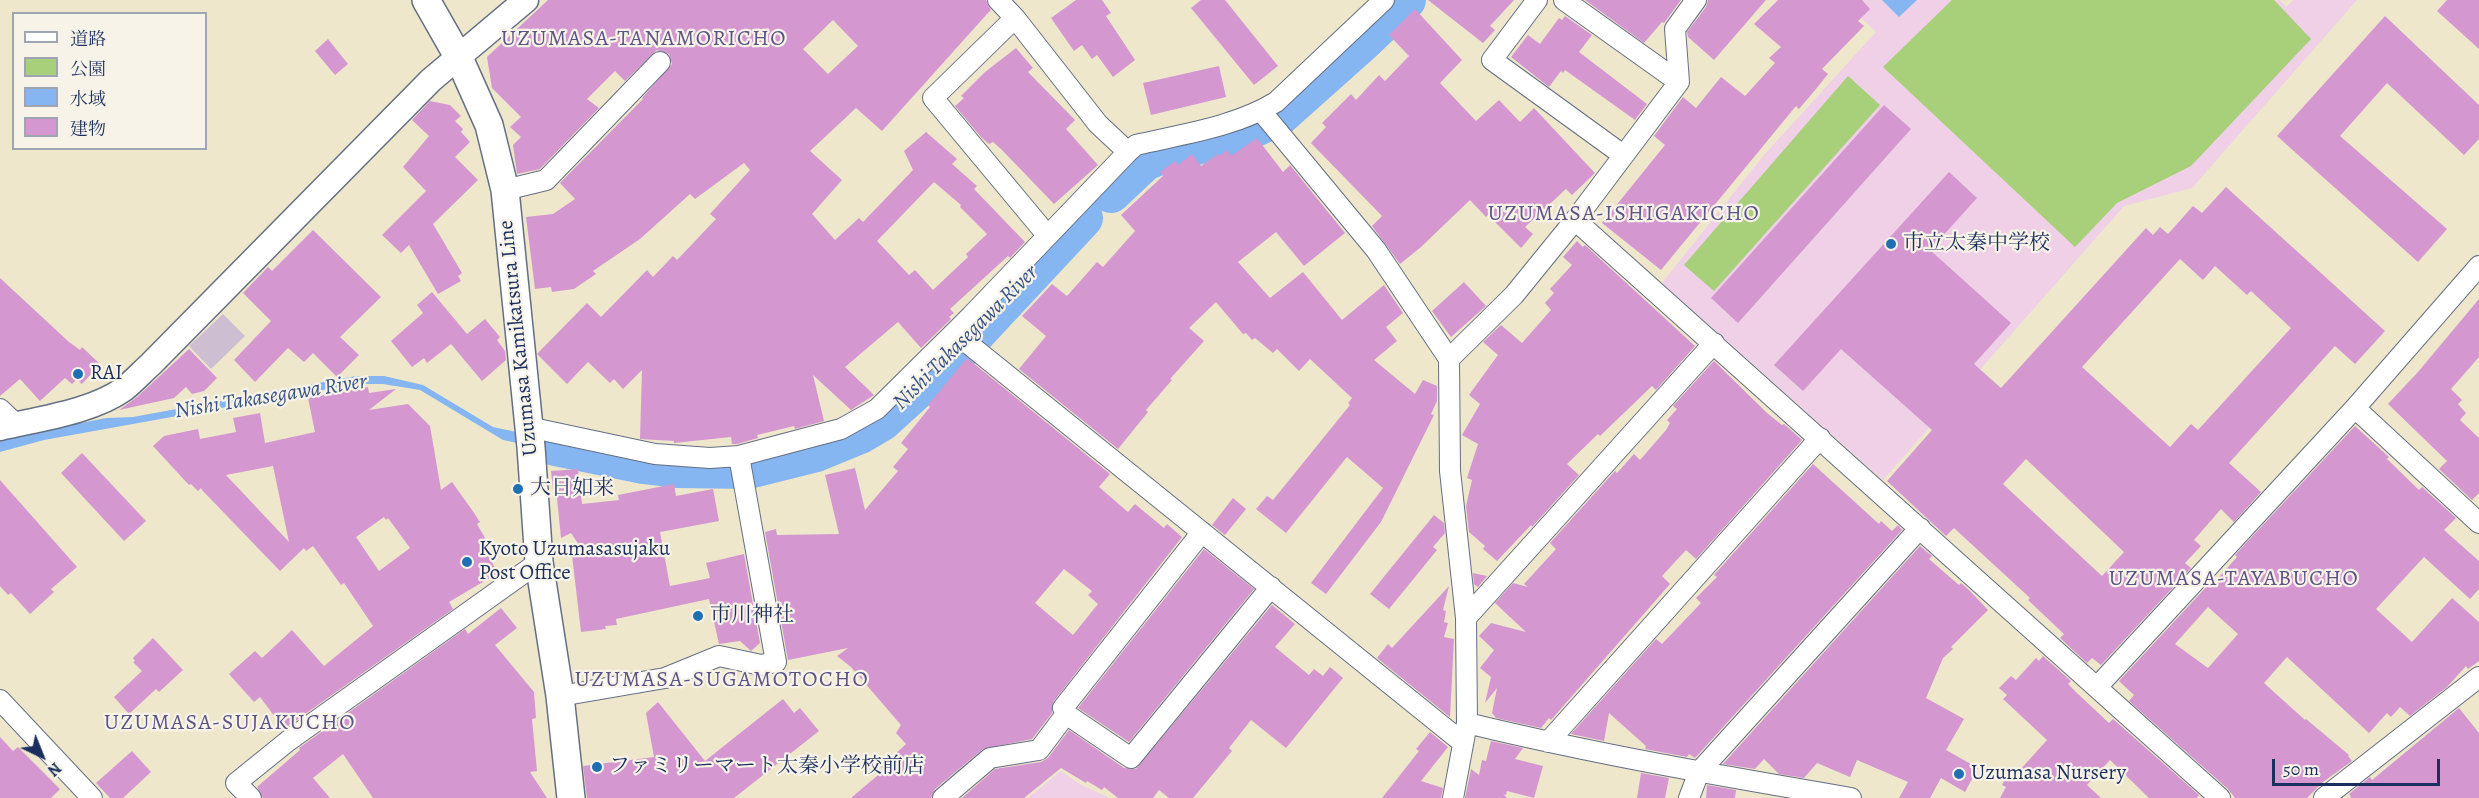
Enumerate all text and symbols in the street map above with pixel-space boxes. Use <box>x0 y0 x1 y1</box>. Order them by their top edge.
legend <box>12 12 207 150</box>
text: 道路 <box>70 27 106 51</box>
district label: UZUMASA-TANAMORICHO <box>501 27 787 53</box>
text: 公園 <box>70 57 106 81</box>
text: 水域 <box>70 87 106 111</box>
text: 建物 <box>70 117 106 141</box>
district label: UZUMASA-ISHIGAKICHO <box>1488 202 1760 228</box>
street label: Uzumasa Kamikatsura Line <box>494 219 544 457</box>
place label: 市立太秦中学校 <box>1903 231 2050 257</box>
marker: 市立太秦中学校 <box>1884 237 1898 251</box>
water label: Nishi Takasegawa River <box>888 260 1044 416</box>
place label: RAI <box>90 361 123 387</box>
marker: RAI <box>71 367 85 381</box>
water label: Nishi Takasegawa River <box>173 369 369 425</box>
place label: 大日如来 <box>530 476 614 502</box>
marker: 大日如来 <box>511 482 525 496</box>
place label: Kyoto Uzumasasujaku Post Office <box>479 537 670 587</box>
marker: Kyoto Uzumasasujaku Post Office <box>460 555 474 569</box>
district label: UZUMASA-TAYABUCHO <box>2109 567 2359 593</box>
place label: 市川神社 <box>710 603 794 629</box>
marker: 市川神社 <box>691 609 705 623</box>
district label: UZUMASA-SUGAMOTOCHO <box>575 668 869 694</box>
district label: UZUMASA-SUJAKUCHO <box>104 711 356 737</box>
north arrow <box>12 726 72 786</box>
scale bar <box>2275 747 2443 785</box>
place label: ファミリーマート太秦小学校前店 <box>609 754 924 780</box>
text: N <box>43 757 66 781</box>
text: 50 m <box>2283 757 2319 781</box>
marker: ファミリーマート太秦小学校前店 <box>590 760 604 774</box>
place label: Uzumasa Nursery <box>1971 761 2126 787</box>
marker: Uzumasa Nursery <box>1952 767 1966 781</box>

